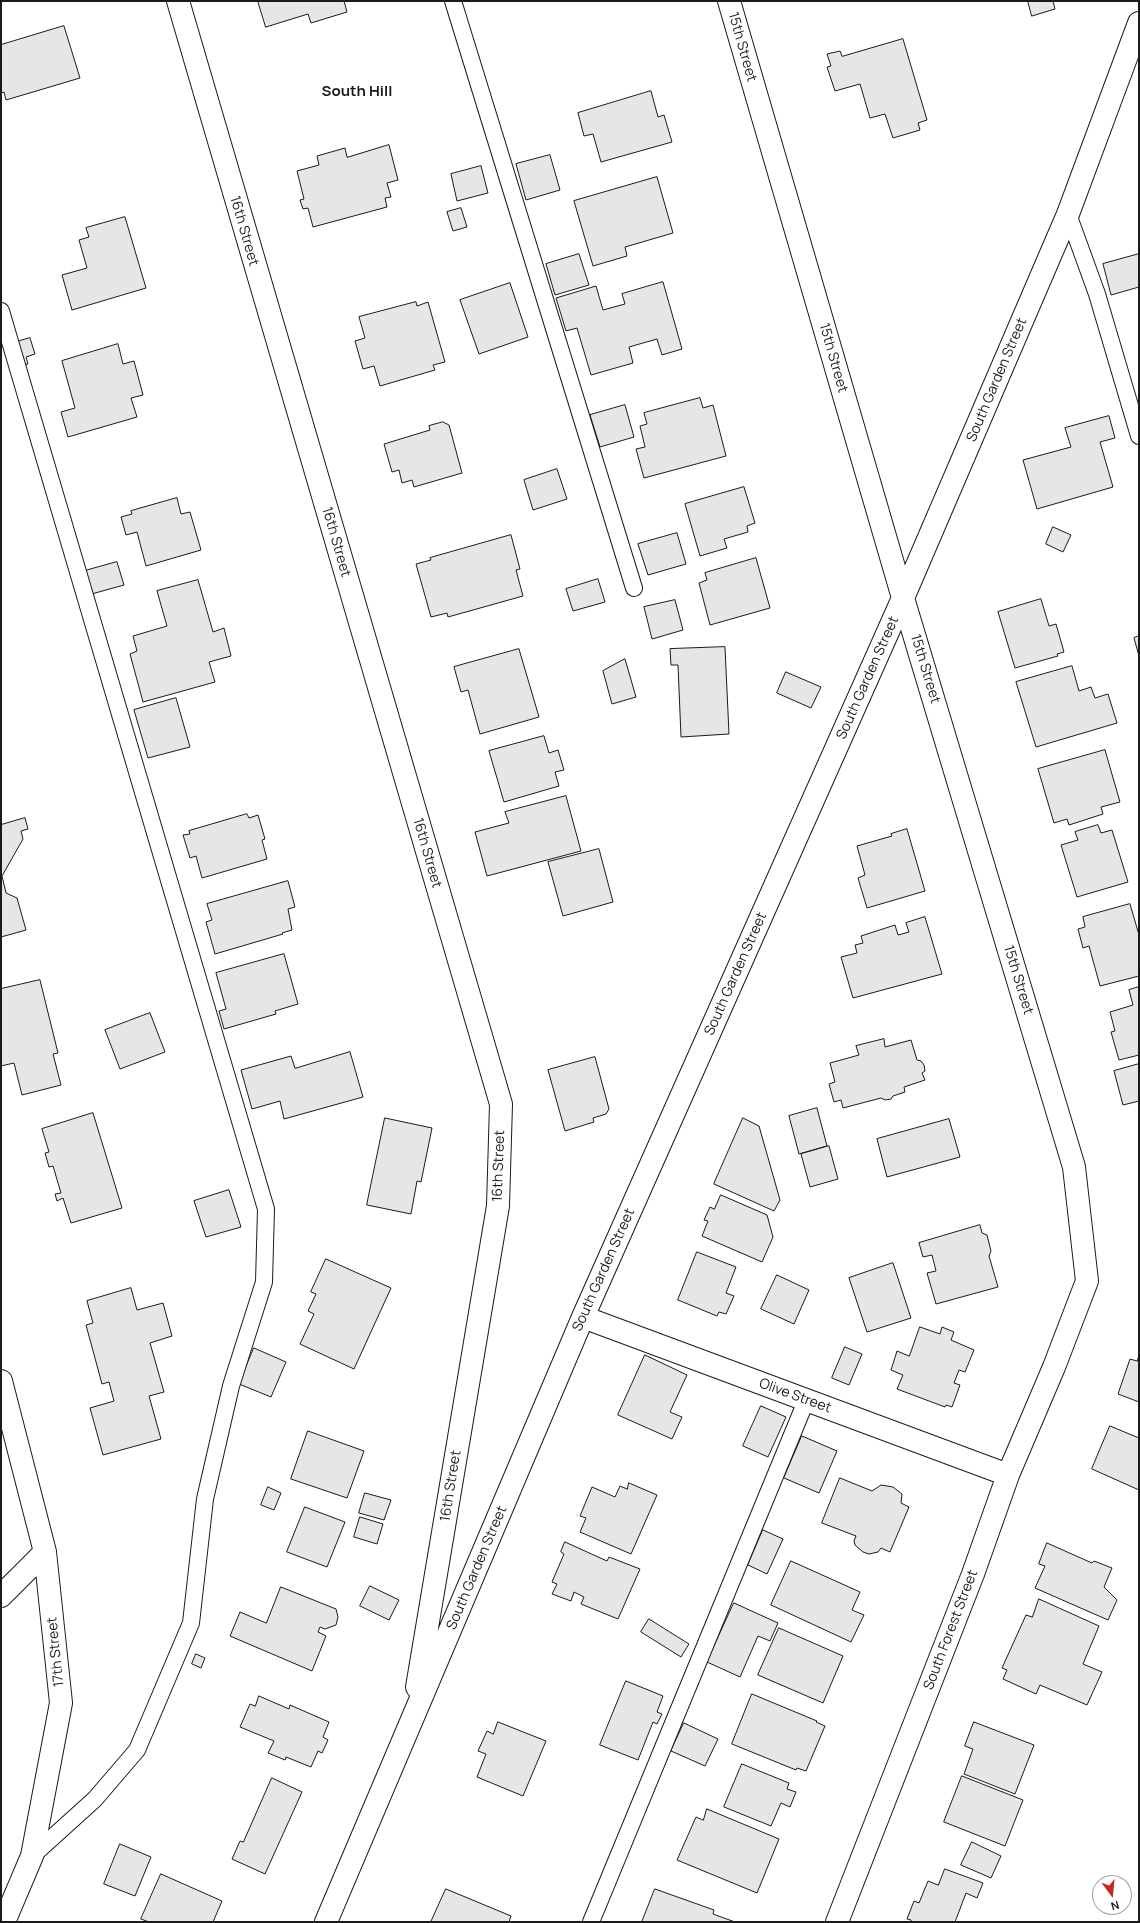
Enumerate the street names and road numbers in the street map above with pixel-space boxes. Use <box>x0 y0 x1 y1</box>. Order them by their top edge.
street label: 15th Street <box>724 10 760 84</box>
street label: 16th Street <box>226 194 262 268</box>
street label: South Garden Street <box>963 316 1031 444</box>
street label: 15th Street <box>815 321 851 395</box>
street label: 16th Street <box>318 505 354 579</box>
street label: South Garden Street <box>833 614 903 742</box>
street label: 15th Street <box>907 632 943 706</box>
street label: 16th Street <box>409 816 445 890</box>
street label: South Garden Street <box>701 910 771 1038</box>
street label: 15th Street <box>1000 943 1036 1017</box>
street label: 16th Street <box>489 1130 509 1202</box>
street label: South Garden Street <box>569 1206 639 1334</box>
street label: Olive Street <box>757 1375 833 1417</box>
street label: 16th Street <box>437 1449 465 1523</box>
street label: South Garden Street <box>443 1504 511 1632</box>
street label: South Forest Street <box>920 1568 982 1692</box>
street label: 17th Street <box>44 1616 68 1688</box>

